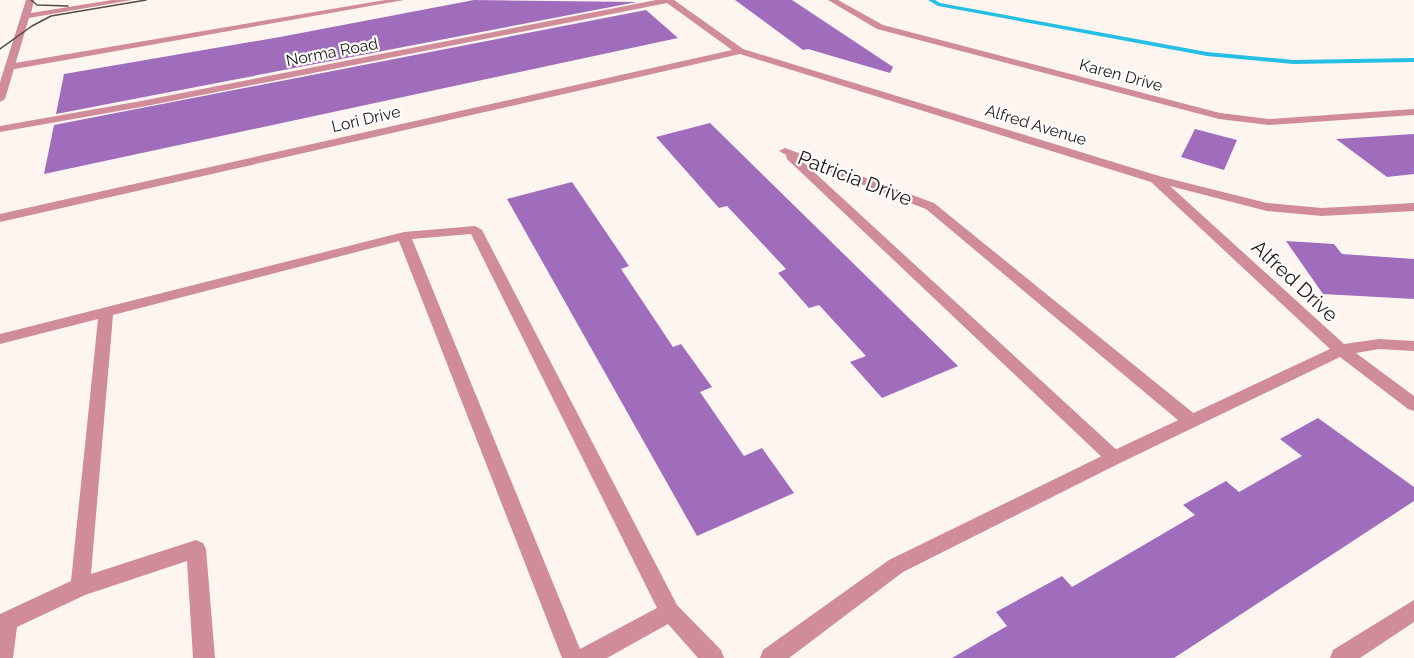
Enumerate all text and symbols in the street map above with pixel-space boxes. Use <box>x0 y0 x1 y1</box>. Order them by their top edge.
street label: Norma Road <box>284 34 380 70</box>
street label: Karen Drive <box>1077 55 1165 95</box>
street label: Alfred Avenue <box>983 101 1089 149</box>
street label: Lori Drive <box>330 102 402 136</box>
street label: Patricia Drive <box>795 145 916 211</box>
street label: Alfred Drive <box>1247 235 1343 327</box>

